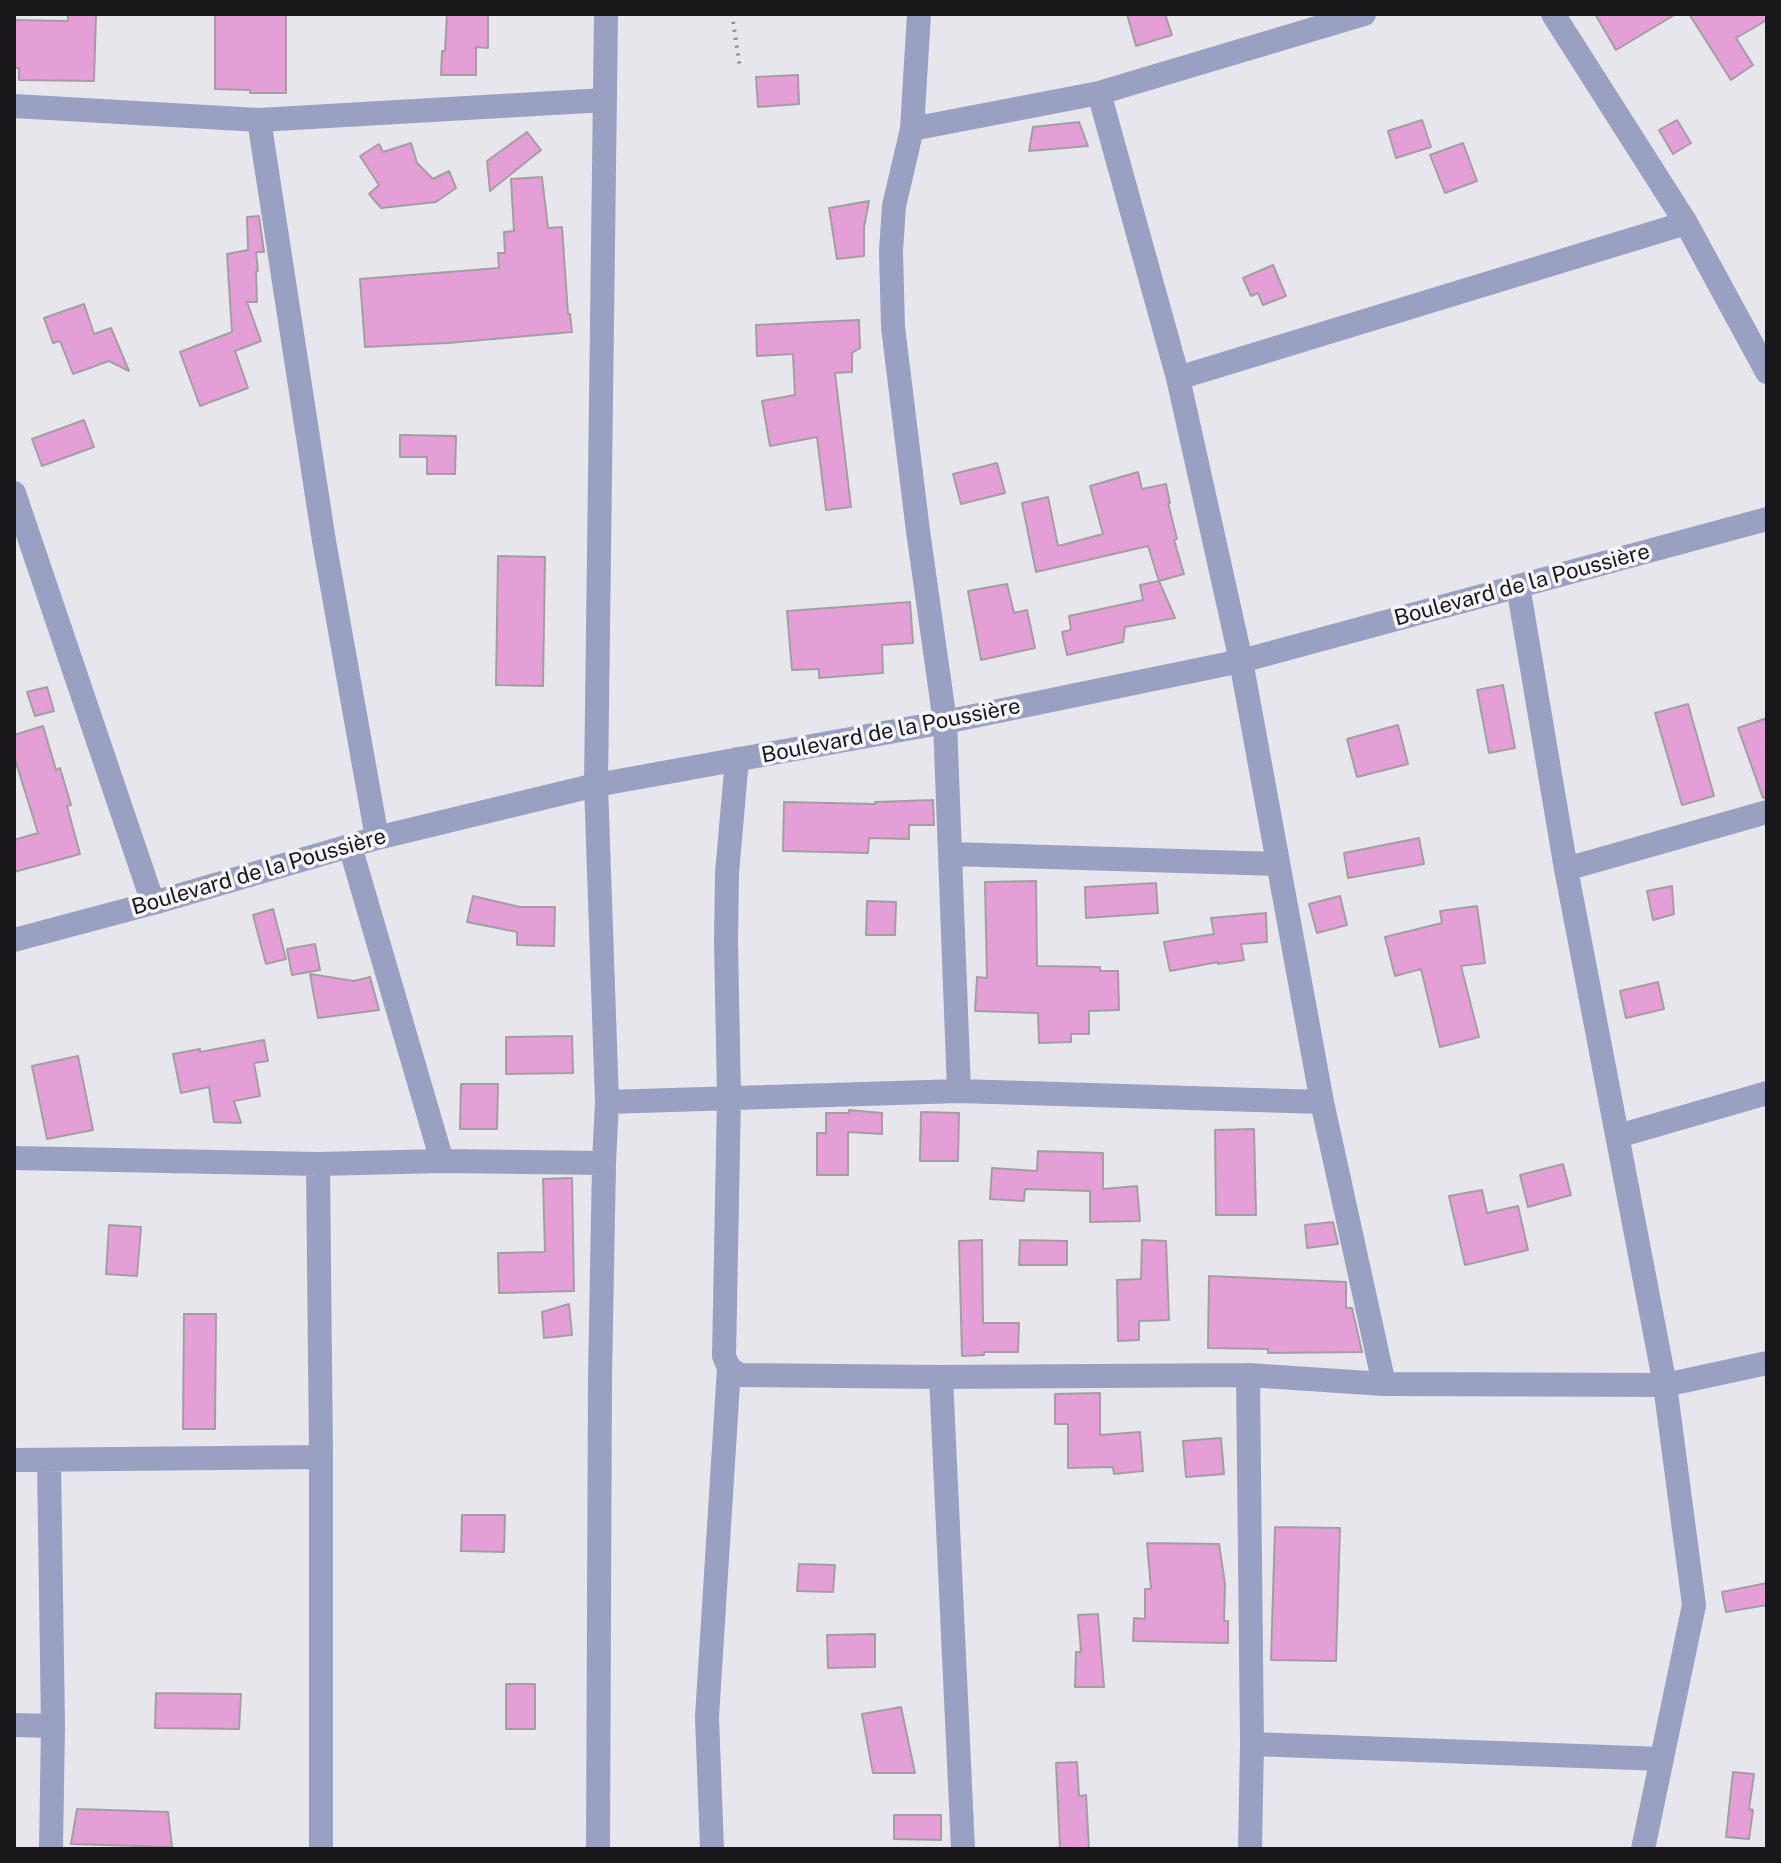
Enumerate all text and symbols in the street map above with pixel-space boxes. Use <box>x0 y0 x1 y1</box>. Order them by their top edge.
street label: Boulevard de la Poussière <box>1391 538 1653 632</box>
street label: Boulevard de la Poussière <box>759 693 1023 769</box>
street label: Boulevard de la Poussière <box>129 823 389 921</box>

